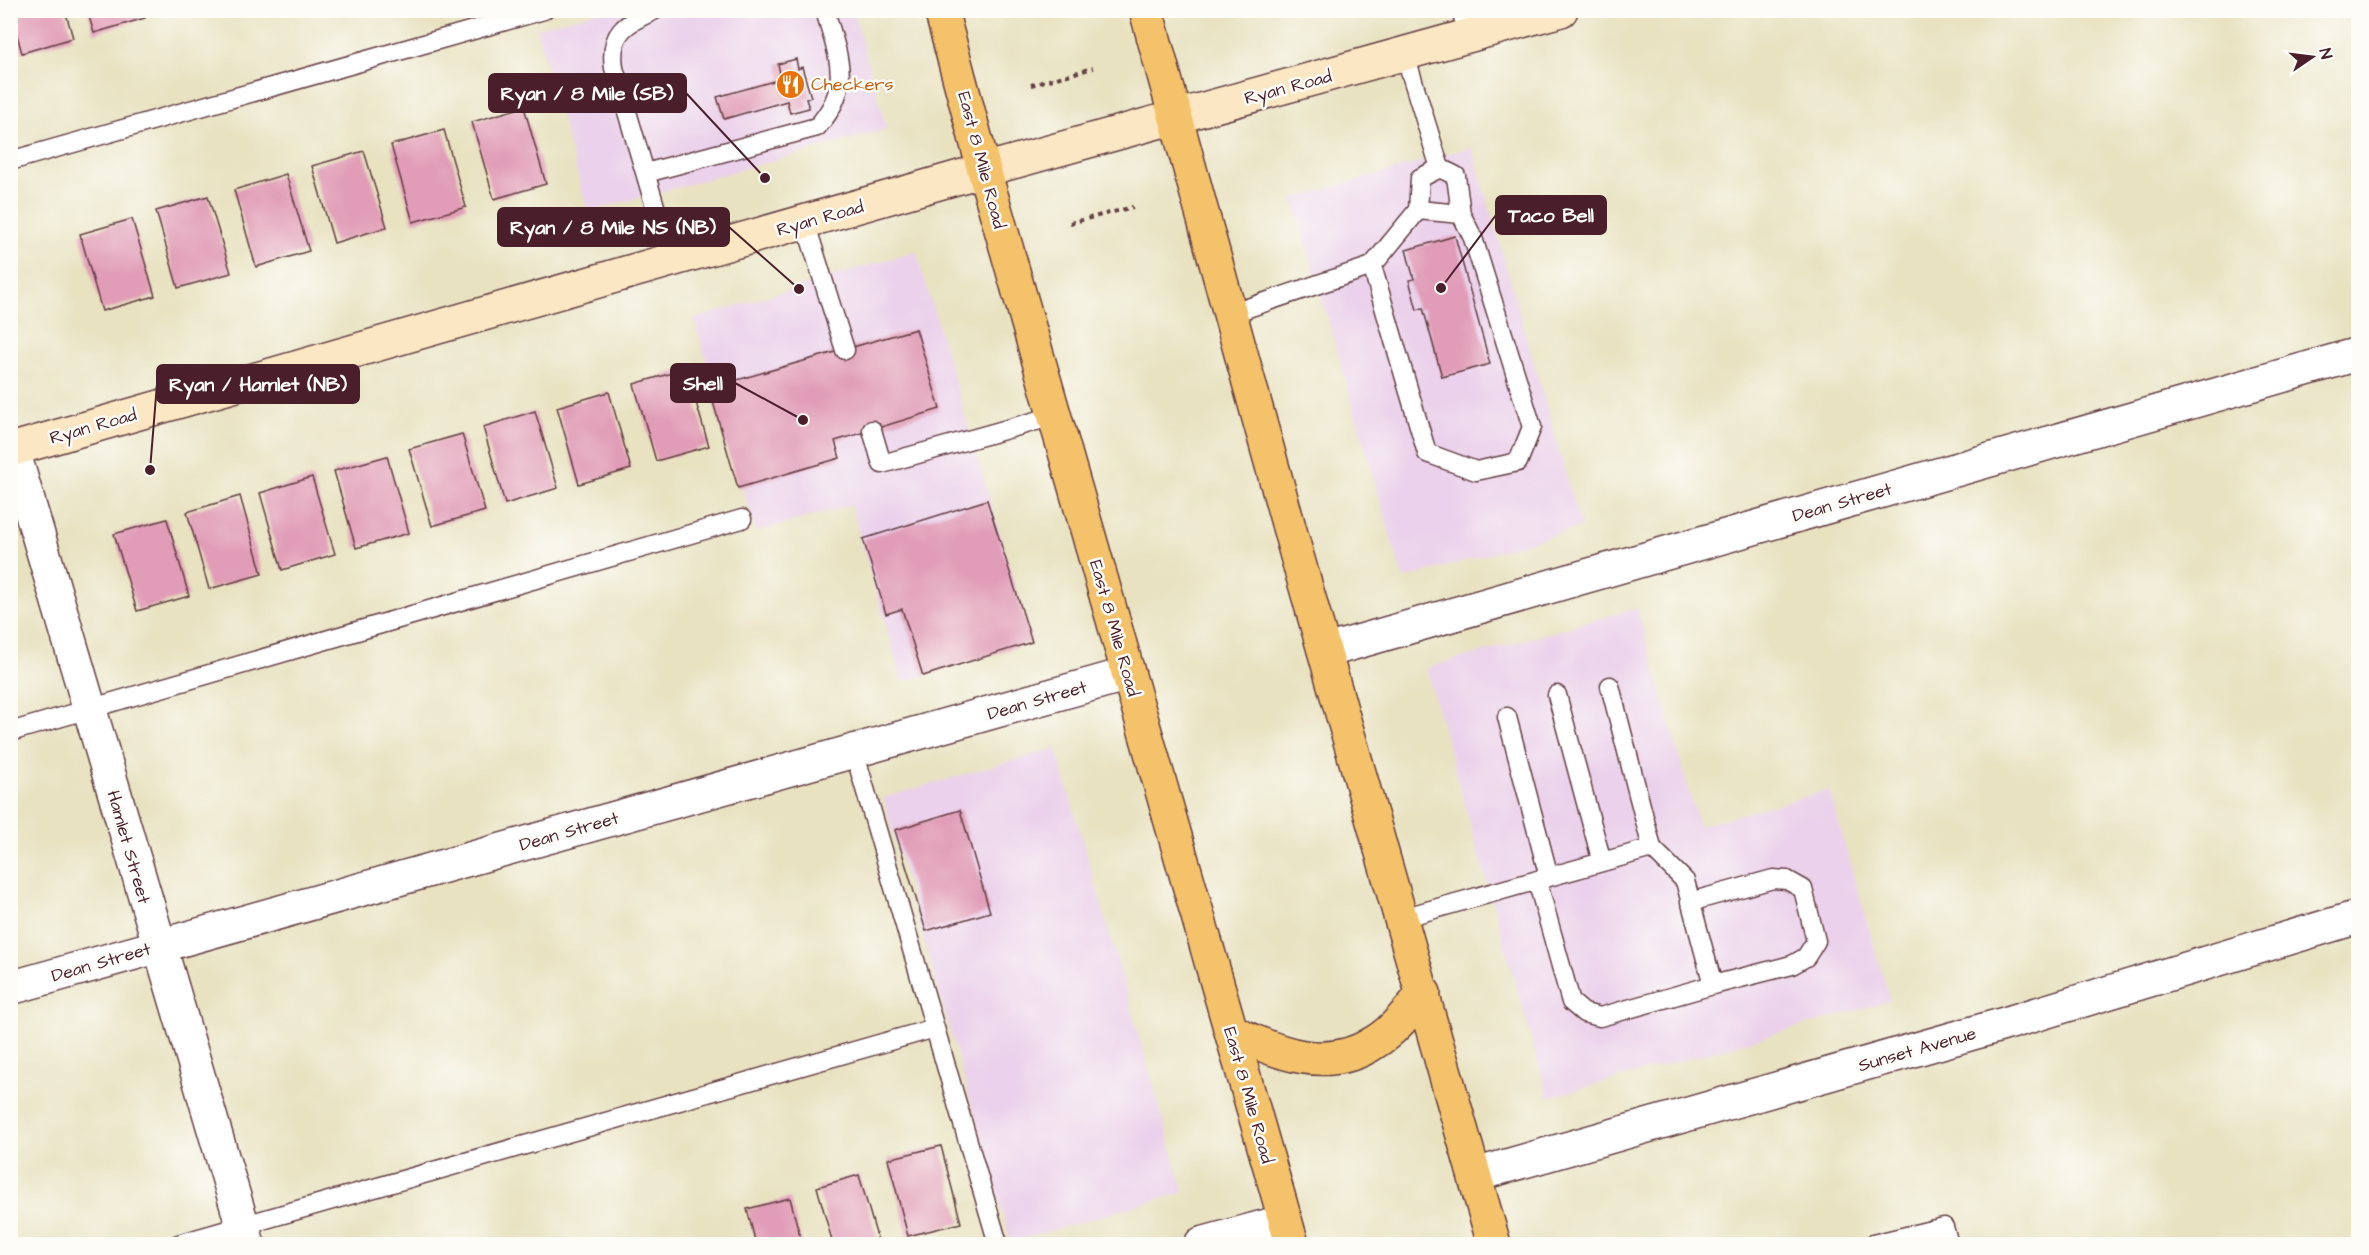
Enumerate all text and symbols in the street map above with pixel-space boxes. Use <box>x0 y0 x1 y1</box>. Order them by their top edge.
north arrow <box>2282 27 2342 87</box>
text: N <box>2314 46 2337 61</box>
street label: Ryan Road <box>1242 64 1335 112</box>
restaurant icon: Checkers <box>774 68 806 100</box>
place label: Checkers <box>811 72 894 97</box>
callout: Ryan / 8 Mile (SB) <box>489 74 686 112</box>
text: Ryan / 8 Mile (SB) <box>500 80 674 109</box>
street label: East 8 Mile Road <box>951 89 1012 231</box>
street label: Ryan Road <box>774 194 867 244</box>
callout: Taco Bell <box>1496 196 1606 234</box>
text: Taco Bell <box>1507 202 1594 230</box>
callout: Ryan / 8 Mile NS (NB) <box>498 208 729 246</box>
text: Ryan / 8 Mile NS (NB) <box>510 214 716 243</box>
callout: Shell <box>671 364 735 402</box>
callout: Ryan / Hamlet (NB) <box>157 365 359 403</box>
text: Shell <box>682 370 723 398</box>
text: Ryan / Hamlet (NB) <box>169 371 347 400</box>
street label: Ryan Road <box>47 402 140 452</box>
street label: Dean Street <box>1790 476 1895 529</box>
street label: East 8 Mile Road <box>1083 557 1146 699</box>
street label: Dean Street <box>985 674 1090 727</box>
street label: Hamlet Street <box>100 788 157 907</box>
street label: Dean Street <box>517 805 622 858</box>
street label: Dean Street <box>49 936 154 989</box>
street label: Sunset Avenue <box>1855 1021 1979 1078</box>
street label: East 8 Mile Road <box>1217 1024 1280 1166</box>

